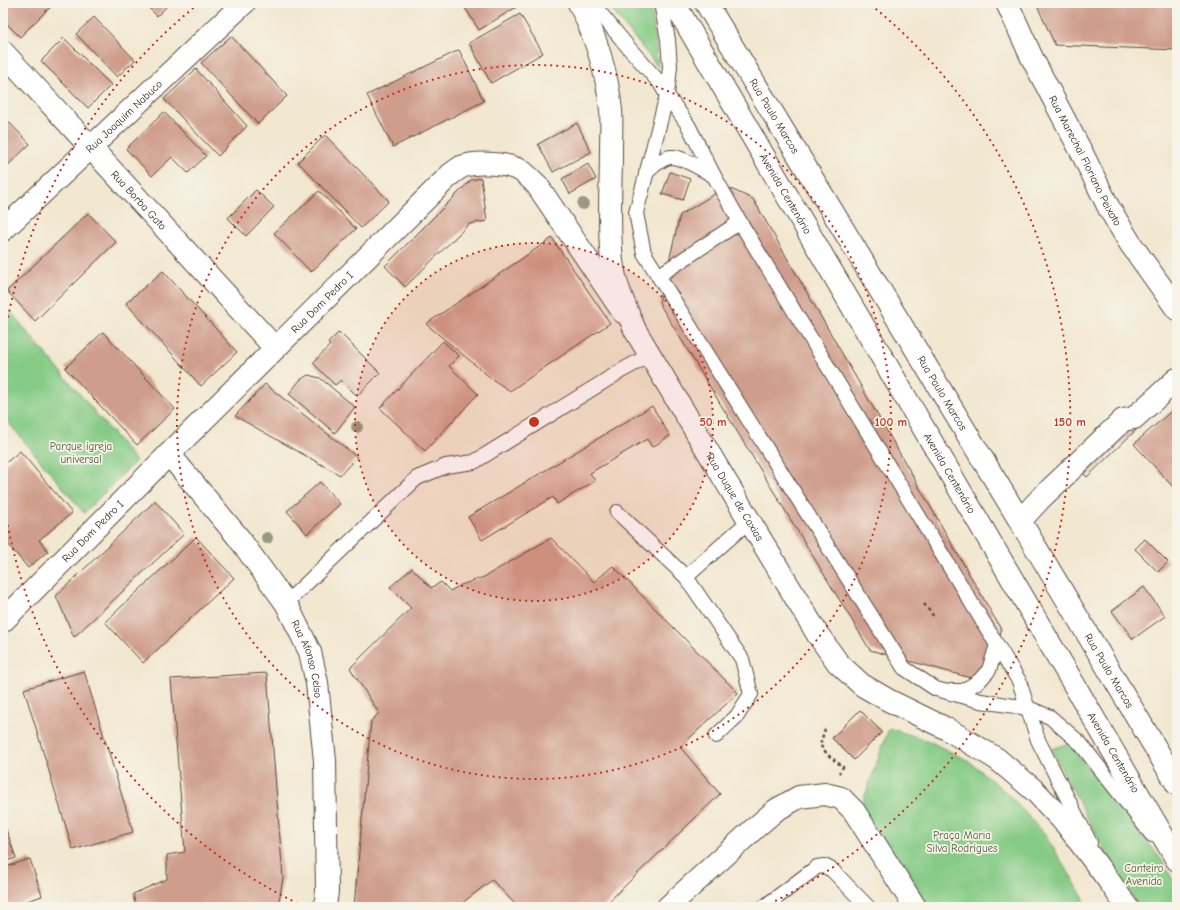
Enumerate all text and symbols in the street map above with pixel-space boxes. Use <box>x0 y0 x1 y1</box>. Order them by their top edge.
street label: Rua Paulo Marcos <box>747 76 802 156</box>
street label: Rua Joaquim Nabuco <box>83 77 165 155</box>
street label: Rua Marechal Floriano Peixoto <box>1046 93 1125 228</box>
street label: Avenida Centenário <box>757 151 815 236</box>
street label: Rua Borba Gato <box>108 168 170 233</box>
street label: Rua Dom Pedro I <box>288 269 356 336</box>
street label: Rua Paulo Marcos <box>915 353 970 433</box>
centre of rings <box>527 415 541 429</box>
text: 50 m <box>699 415 727 429</box>
text: 100 m <box>875 415 907 429</box>
text: 150 m <box>1054 415 1086 429</box>
street label: Avenida Centenário <box>921 430 979 516</box>
park label: Parque igreja universal <box>50 440 112 466</box>
street label: Rua Duque de Caxias <box>704 451 767 544</box>
street label: Rua Dom Pedro I <box>59 497 126 565</box>
street label: Rua Afonso Celso <box>289 618 325 699</box>
street label: Rua Paulo Marcos <box>1082 631 1137 711</box>
street label: Avenida Centenário <box>1085 710 1143 795</box>
park label: Praça Maria Silva Rodrigues <box>926 829 998 855</box>
park label: Canteiro Avenida <box>1124 862 1164 888</box>

